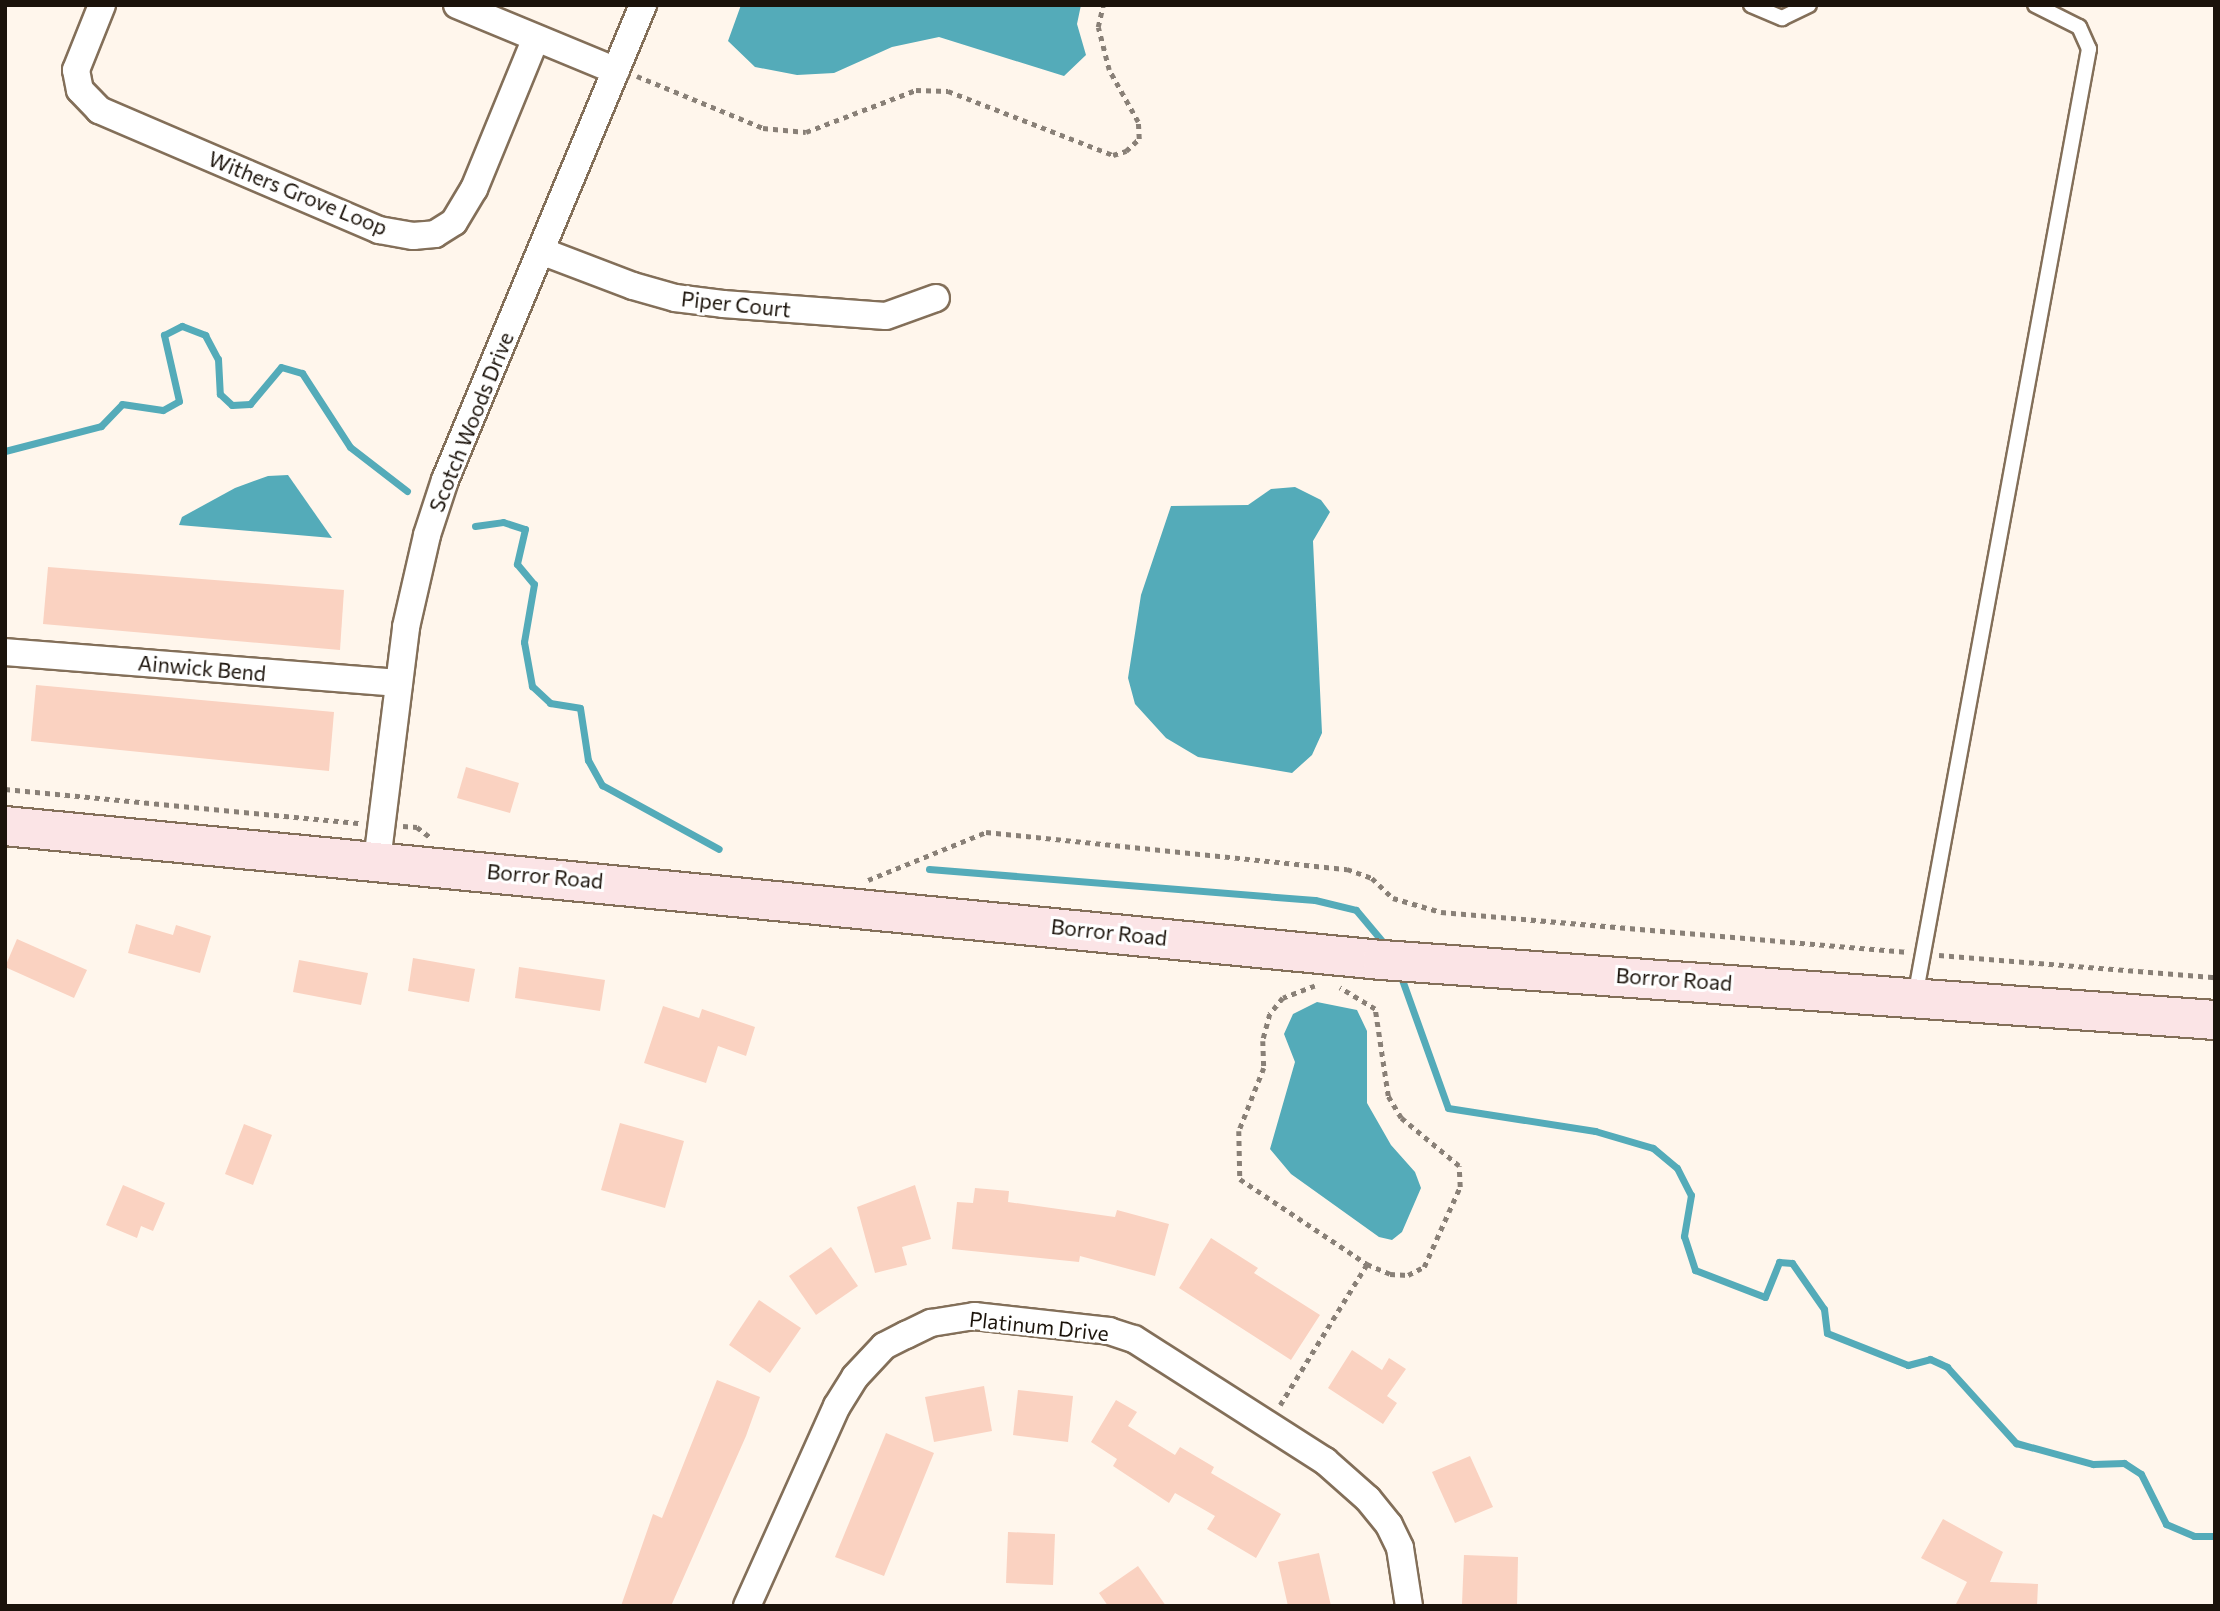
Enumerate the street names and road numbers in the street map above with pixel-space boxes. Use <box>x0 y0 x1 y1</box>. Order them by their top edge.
street label: Withers Grove Loop <box>205 146 391 240</box>
street label: Piper Court <box>680 286 792 322</box>
street label: Scotch Woods Drive <box>423 329 519 515</box>
street label: Ainwick Bend <box>137 650 267 686</box>
street label: Borror Road <box>486 858 604 894</box>
street label: Borror Road <box>1050 913 1168 951</box>
street label: Borror Road <box>1615 962 1733 996</box>
street label: Platinum Drive <box>968 1306 1110 1346</box>

